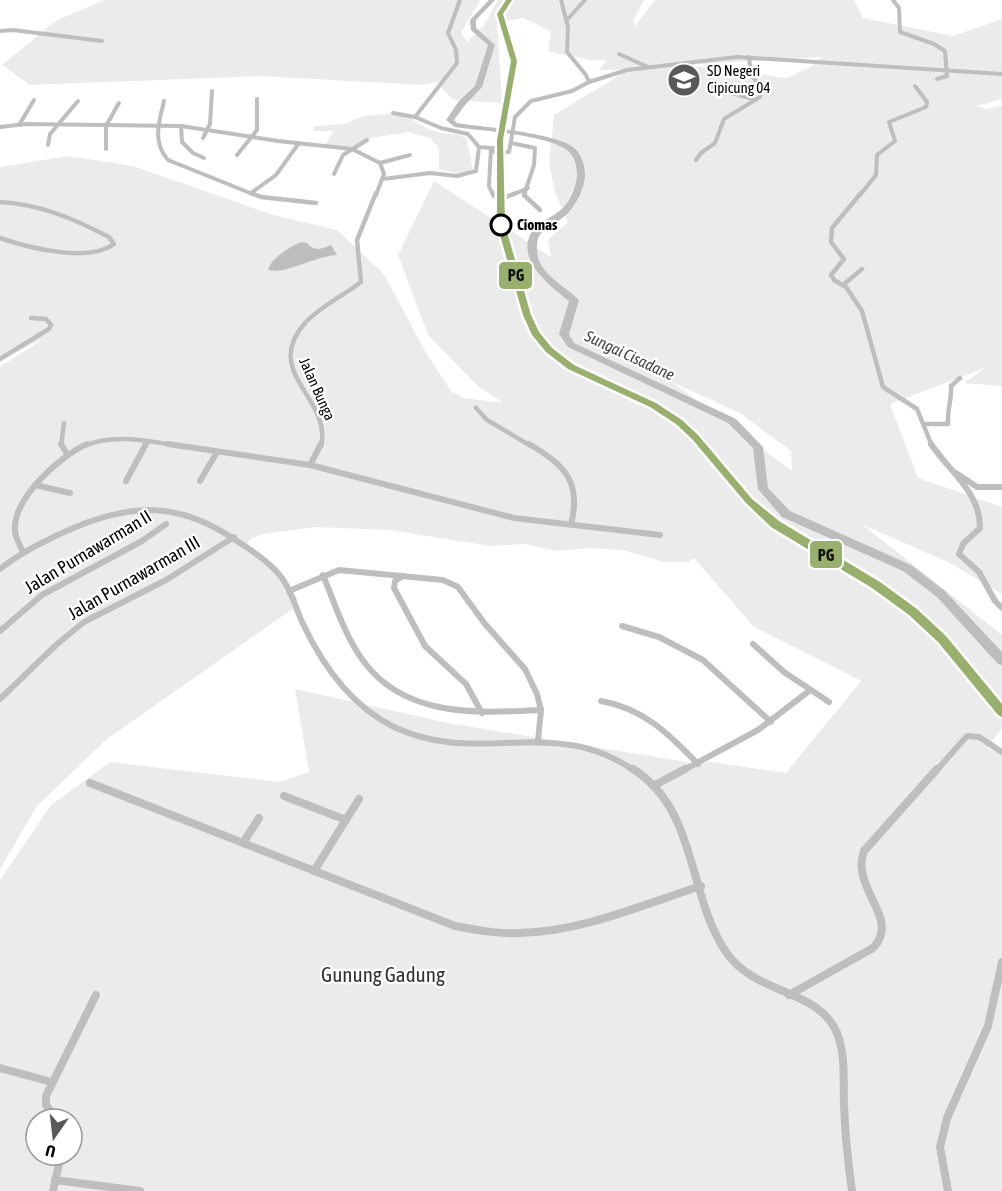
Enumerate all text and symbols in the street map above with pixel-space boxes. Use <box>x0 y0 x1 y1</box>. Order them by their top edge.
school or university icon: SD Negeri Cipicung 04 <box>666 62 702 98</box>
place label: SD Negeri Cipicung 04 <box>707 62 770 96</box>
marker: Ciomas <box>490 214 512 236</box>
place label: Ciomas <box>517 216 558 233</box>
line badge: PG <box>498 261 533 290</box>
text: PG <box>508 266 525 284</box>
water label: Sungai Cisadane <box>581 326 678 385</box>
street label: Jalan Bunga <box>296 355 339 423</box>
street label: Jalan Purnawarman II <box>20 505 155 598</box>
street label: Jalan Purnawarman III <box>64 531 203 624</box>
line badge: PG <box>809 540 843 569</box>
text: PG <box>818 546 835 564</box>
park label: Gunung Gadung <box>321 962 445 986</box>
north arrow <box>24 1107 84 1167</box>
text: U <box>44 1142 57 1161</box>

